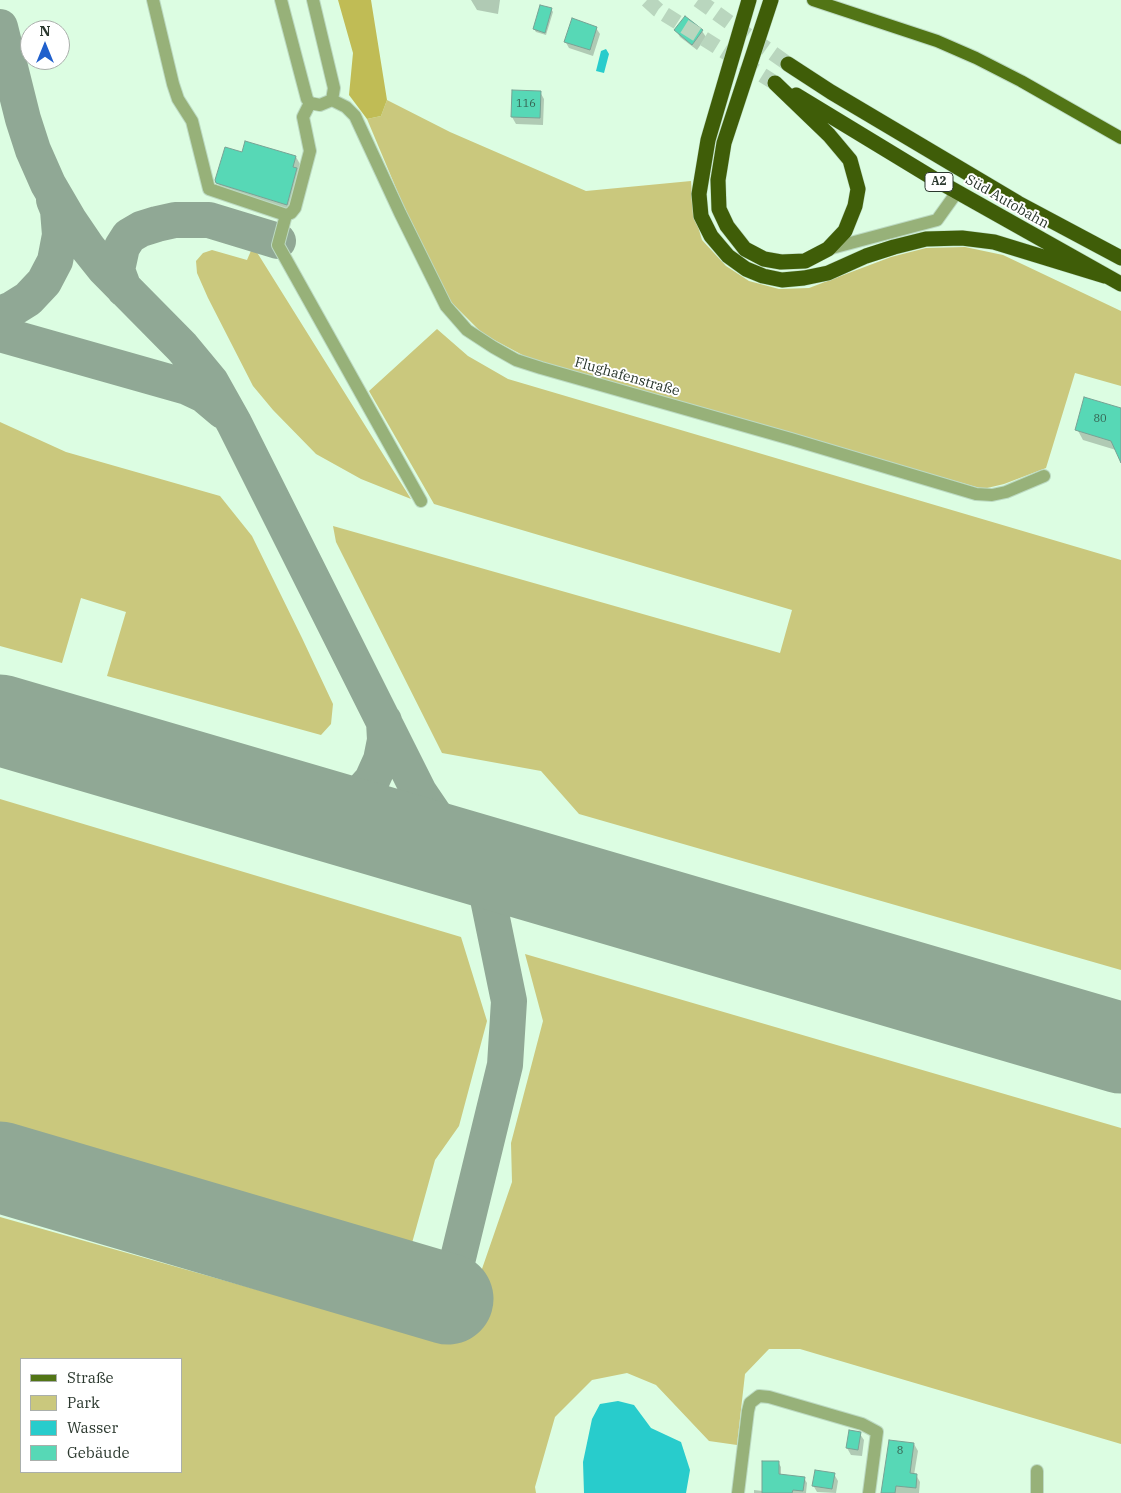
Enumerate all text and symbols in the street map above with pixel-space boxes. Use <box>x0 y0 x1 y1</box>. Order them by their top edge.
north arrow <box>20 20 70 70</box>
text: N <box>39 22 51 40</box>
house number: 116 <box>516 97 536 111</box>
street label: Süd Autobahn <box>962 171 1052 233</box>
road number: A2 <box>925 172 953 192</box>
street label: Flughafenstraße <box>572 354 682 400</box>
house number: 80 <box>1093 412 1107 426</box>
legend <box>20 1358 182 1473</box>
text: Straße <box>67 1368 114 1387</box>
text: Park <box>67 1393 100 1412</box>
text: Wasser <box>67 1418 118 1437</box>
text: Gebäude <box>67 1443 130 1462</box>
house number: 8 <box>897 1444 903 1458</box>

